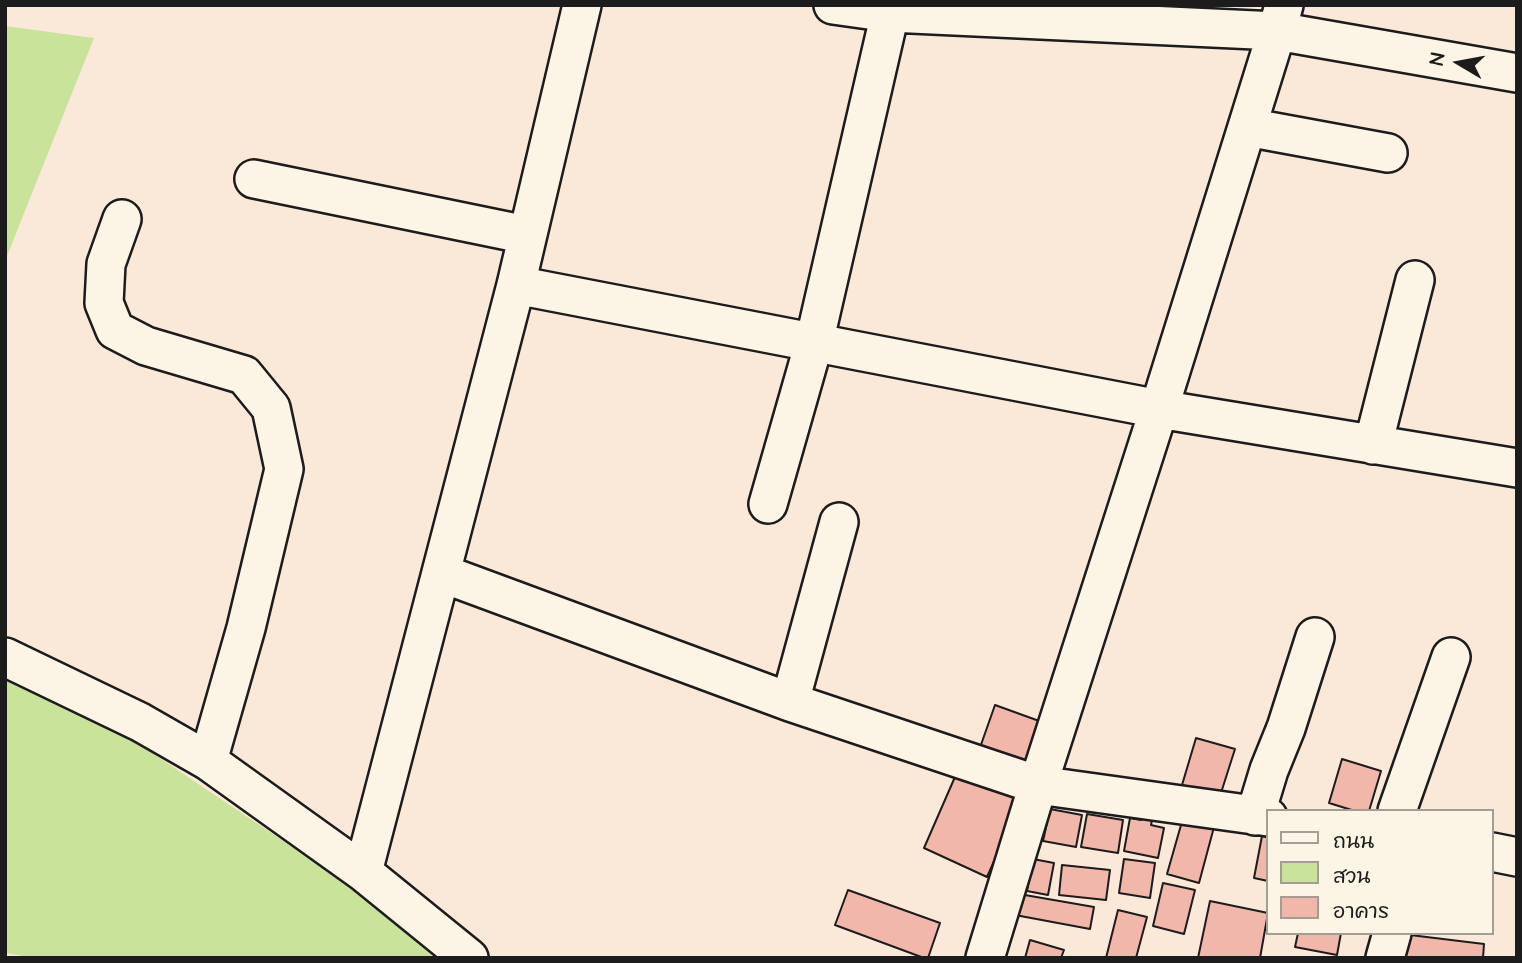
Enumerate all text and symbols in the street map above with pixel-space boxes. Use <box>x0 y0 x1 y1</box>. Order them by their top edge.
north arrow <box>1424 28 1494 98</box>
text: N <box>1423 51 1452 67</box>
legend <box>1266 809 1494 935</box>
text: ถนน <box>1333 827 1374 856</box>
text: สวน <box>1333 862 1370 891</box>
text: อาคาร <box>1333 897 1389 926</box>

